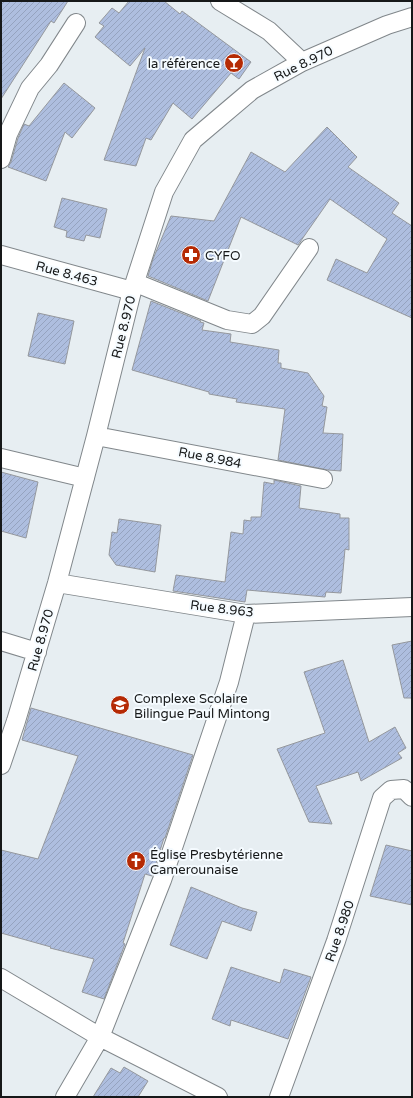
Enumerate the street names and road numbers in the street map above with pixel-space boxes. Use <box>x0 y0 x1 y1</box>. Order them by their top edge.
street label: Rue 8.970 <box>271 43 336 85</box>
street label: Rue 8.463 <box>34 258 100 290</box>
street label: Rue 8.970 <box>108 294 139 360</box>
street label: Rue 8.984 <box>177 444 243 472</box>
street label: Rue 8.963 <box>189 597 255 621</box>
street label: Rue 8.970 <box>24 607 57 673</box>
street label: Rue 8.980 <box>322 898 358 964</box>

